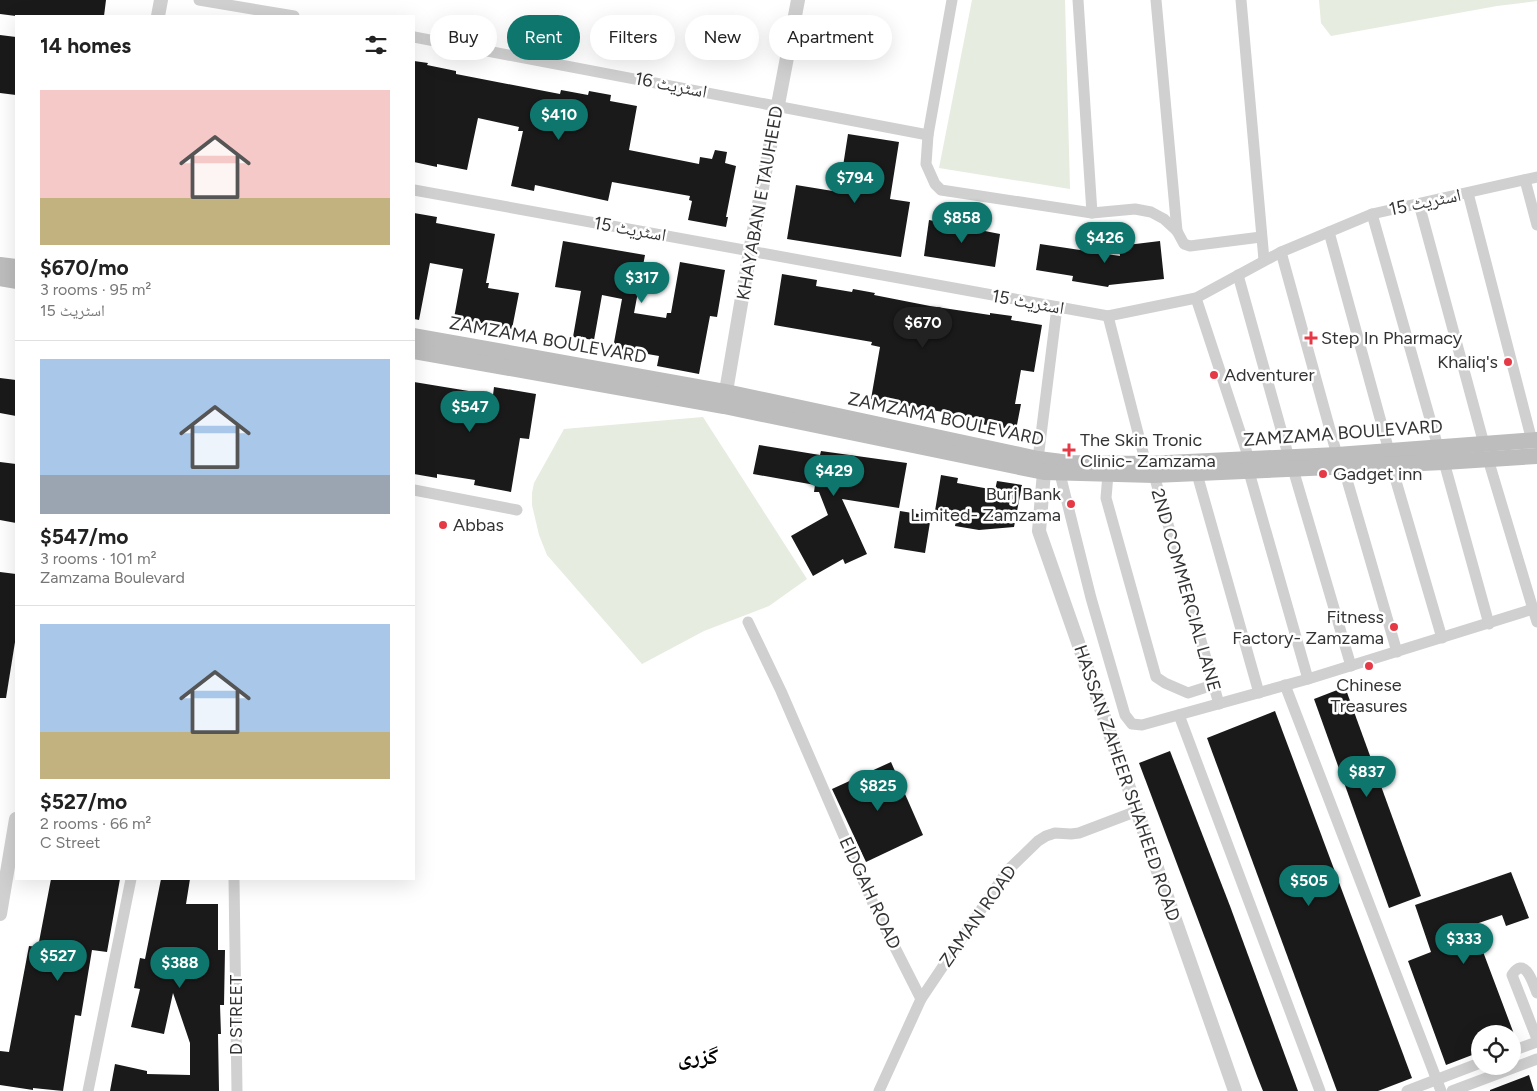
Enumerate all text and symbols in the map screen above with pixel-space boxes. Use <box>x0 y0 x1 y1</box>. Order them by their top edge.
chip: Buy <box>430 15 497 60</box>
chip: Rent <box>507 15 580 60</box>
chip: Filters <box>590 15 675 60</box>
chip: New <box>685 15 759 60</box>
chip: Apartment <box>769 15 892 60</box>
icon: filters <box>362 31 390 59</box>
text: 14 homes <box>40 33 131 58</box>
street label: اسٹریٹ 16 <box>633 67 709 103</box>
pin: $410 <box>529 98 589 141</box>
street label: KHAYABAN E TAUHEED <box>732 104 788 302</box>
text: $410 <box>541 105 577 124</box>
icon: home <box>170 122 260 212</box>
pin: $794 <box>825 162 885 204</box>
text: $794 <box>836 168 874 187</box>
street label: اسٹریٹ 15 <box>1387 184 1463 220</box>
pin: $858 <box>932 202 992 244</box>
text: $858 <box>943 208 981 227</box>
street label: اسٹریٹ 15 <box>592 212 668 246</box>
pin: $426 <box>1075 222 1135 264</box>
text: $426 <box>1086 228 1124 247</box>
text: $670/mo <box>40 255 129 280</box>
pin: $317 <box>612 262 672 304</box>
text: $317 <box>625 268 659 287</box>
text: 3 rooms · 95 m² <box>40 280 151 299</box>
street label: اسٹریٹ 15 <box>990 285 1066 319</box>
text: اسٹریٹ 15 <box>40 301 105 320</box>
pin: $670 <box>893 306 953 349</box>
street label: ZAMZAMA BOULEVARD <box>448 312 648 368</box>
text: $670 <box>904 313 942 332</box>
place label: Step In Pharmacy <box>1321 327 1463 349</box>
marker: Step In Pharmacy <box>1305 332 1317 344</box>
place label: Khaliq's <box>1437 351 1498 373</box>
marker: Khaliq's <box>1502 356 1514 368</box>
place label: Adventurer <box>1224 364 1314 386</box>
marker: Adventurer <box>1208 369 1220 381</box>
street label: ZAMZAMA BOULEVARD <box>846 387 1046 451</box>
pin: $547 <box>440 390 500 433</box>
icon: home <box>170 392 260 482</box>
text: $547 <box>451 397 489 416</box>
street label: ZAMZAMA BOULEVARD <box>1243 415 1443 451</box>
place label: The Skin Tronic Clinic- Zamzama <box>1080 429 1216 472</box>
marker: The Skin Tronic Clinic- Zamzama <box>1062 443 1076 457</box>
pin: $429 <box>804 454 864 497</box>
text: $429 <box>815 461 853 480</box>
place label: Gadget inn <box>1333 463 1422 485</box>
marker: Gadget inn <box>1317 468 1329 480</box>
place label: Burj Bank Limited- Zamzama <box>910 483 1061 526</box>
street label: 2ND COMMERCIAL LANE <box>1146 486 1226 694</box>
marker: Burj Bank Limited- Zamzama <box>1065 498 1077 510</box>
place label: Abbas <box>453 514 504 536</box>
marker: Abbas <box>437 519 449 531</box>
text: $547/mo <box>40 524 128 549</box>
text: 3 rooms · 101 m² <box>40 549 156 568</box>
text: Zamzama Boulevard <box>40 568 185 587</box>
place label: Fitness Factory- Zamzama <box>1232 606 1384 649</box>
marker: Fitness Factory- Zamzama <box>1388 621 1400 633</box>
street label: HASSAN ZAHEER SHAHEED ROAD <box>1069 642 1185 924</box>
icon: home <box>170 657 260 747</box>
marker: Chinese Treasures <box>1363 660 1375 672</box>
place label: Chinese Treasures <box>1331 674 1407 717</box>
pin: $837 <box>1337 756 1397 798</box>
text: $837 <box>1349 762 1385 781</box>
pin: $825 <box>848 770 908 812</box>
text: $825 <box>859 776 897 795</box>
text: $527/mo <box>40 789 127 814</box>
text: 2 rooms · 66 m² <box>40 814 151 833</box>
text: C Street <box>40 833 100 852</box>
street label: EIDGAH ROAD <box>834 833 906 953</box>
street label: ZAMAN ROAD <box>935 861 1021 971</box>
pin: $505 <box>1279 864 1339 907</box>
text: $505 <box>1290 871 1328 890</box>
pin: $333 <box>1434 922 1494 965</box>
text: $333 <box>1446 929 1482 948</box>
pin: $527 <box>28 940 88 982</box>
text: $527 <box>40 946 76 965</box>
pin: $388 <box>150 946 210 989</box>
text: $388 <box>161 953 199 972</box>
street label: D STREET <box>225 975 247 1055</box>
map controls <box>1471 1025 1521 1075</box>
button: locate <box>1471 1025 1521 1075</box>
district label: گزری <box>678 1043 719 1070</box>

